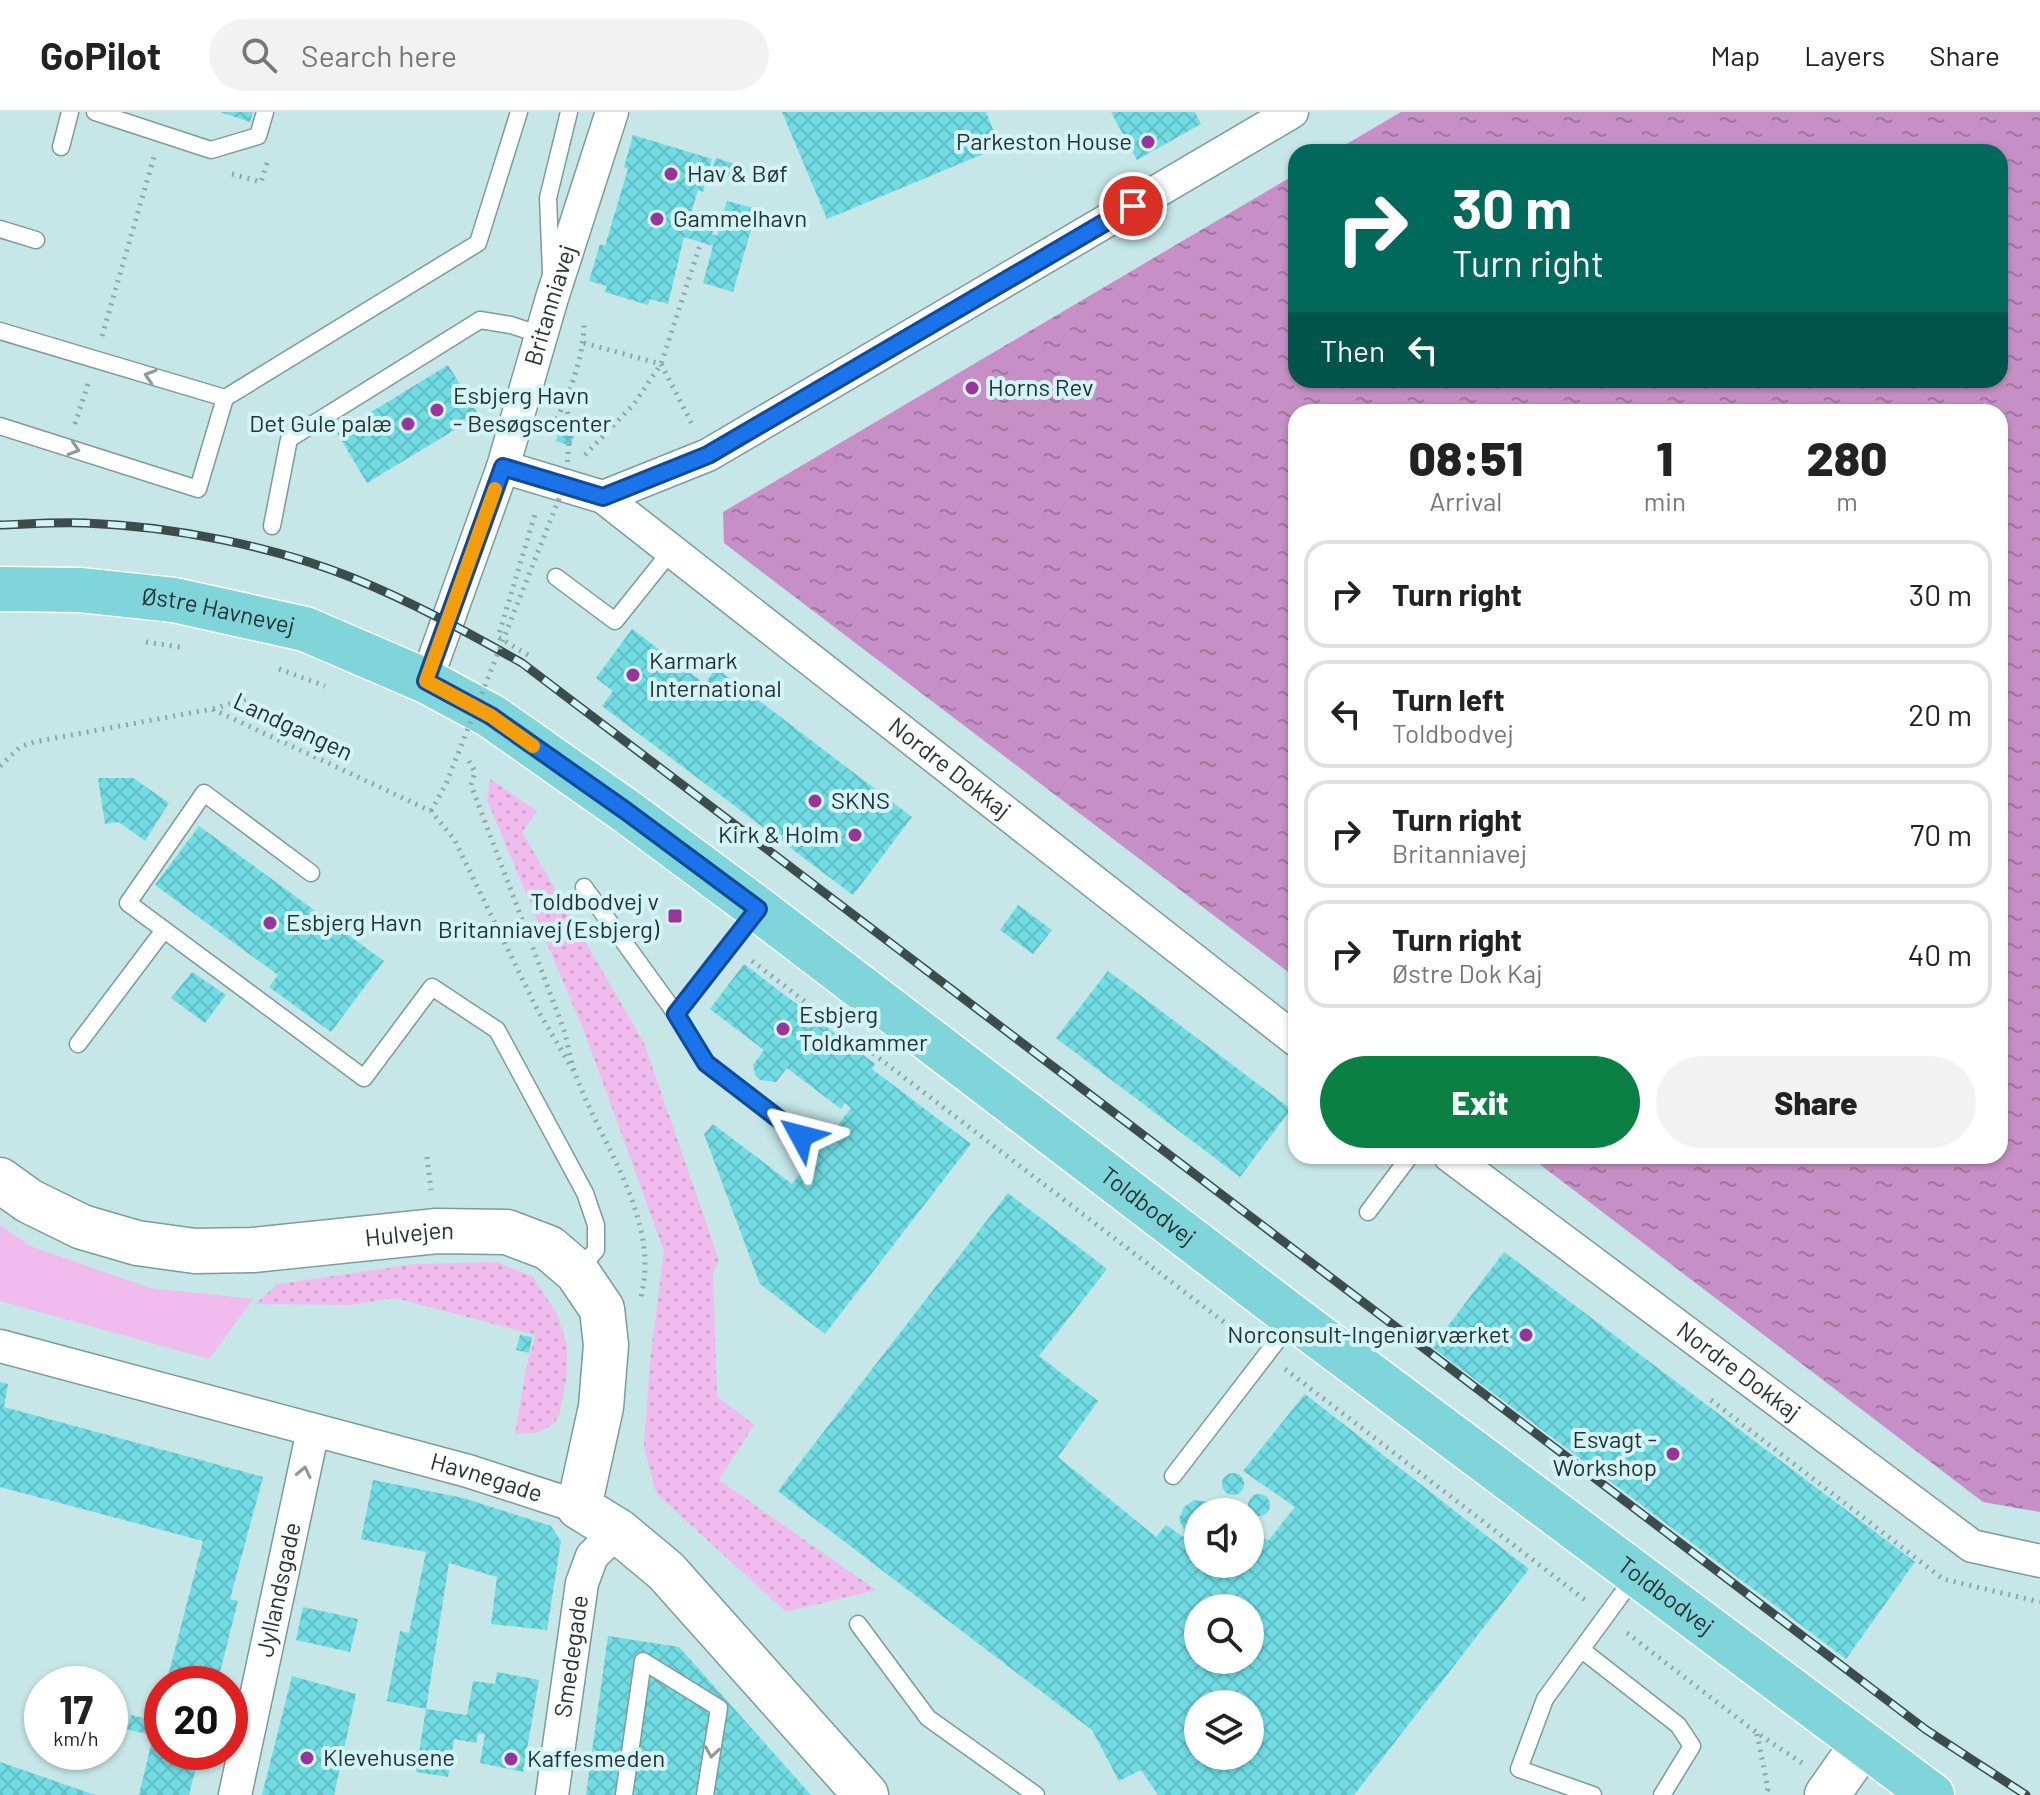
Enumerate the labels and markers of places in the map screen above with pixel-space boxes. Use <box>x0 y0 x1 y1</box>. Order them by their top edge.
place label: Parkeston House <box>956 126 1132 155</box>
marker: Parkeston House <box>1139 133 1157 151</box>
place label: Hav & Bøf <box>687 158 788 187</box>
marker: Hav & Bøf <box>662 165 680 183</box>
pin <box>1099 172 1167 240</box>
place label: Gammelhavn <box>673 203 807 232</box>
marker: Gammelhavn <box>648 210 666 228</box>
place label: Horns Rev <box>988 372 1093 401</box>
marker: Horns Rev <box>963 379 981 397</box>
place label: Esbjerg Havn - Besøgscenter <box>453 380 612 437</box>
marker: Esbjerg Havn - Besøgscenter <box>428 401 446 419</box>
place label: Det Gule palæ <box>249 408 392 437</box>
marker: Det Gule palæ <box>399 415 417 433</box>
place label: Karmark International <box>649 645 782 702</box>
marker: Karmark International <box>624 666 642 684</box>
place label: SKNS <box>831 785 890 814</box>
marker: SKNS <box>806 792 824 810</box>
place label: Kirk & Holm <box>718 819 839 848</box>
marker: Kirk & Holm <box>846 826 864 844</box>
place label: Toldbodvej v Britanniavej (Esbjerg) <box>438 886 660 943</box>
place label: Esbjerg Havn <box>286 907 422 936</box>
marker: Toldbodvej v Britanniavej (Esbjerg) <box>666 907 684 925</box>
marker: Esbjerg Havn <box>261 914 279 932</box>
place label: Esbjerg Toldkammer <box>799 999 928 1056</box>
marker: Esbjerg Toldkammer <box>774 1020 792 1038</box>
place label: Norconsult-Ingeniørværket <box>1227 1319 1510 1348</box>
marker: Norconsult-Ingeniørværket <box>1517 1326 1535 1344</box>
place label: Esvagt - Workshop <box>1553 1424 1657 1481</box>
marker: Esvagt - Workshop <box>1664 1445 1682 1463</box>
place label: Klevehusene <box>323 1742 455 1771</box>
place label: Kaffesmeden <box>527 1743 665 1772</box>
marker: Klevehusene <box>298 1749 316 1767</box>
marker: Kaffesmeden <box>502 1750 520 1768</box>

